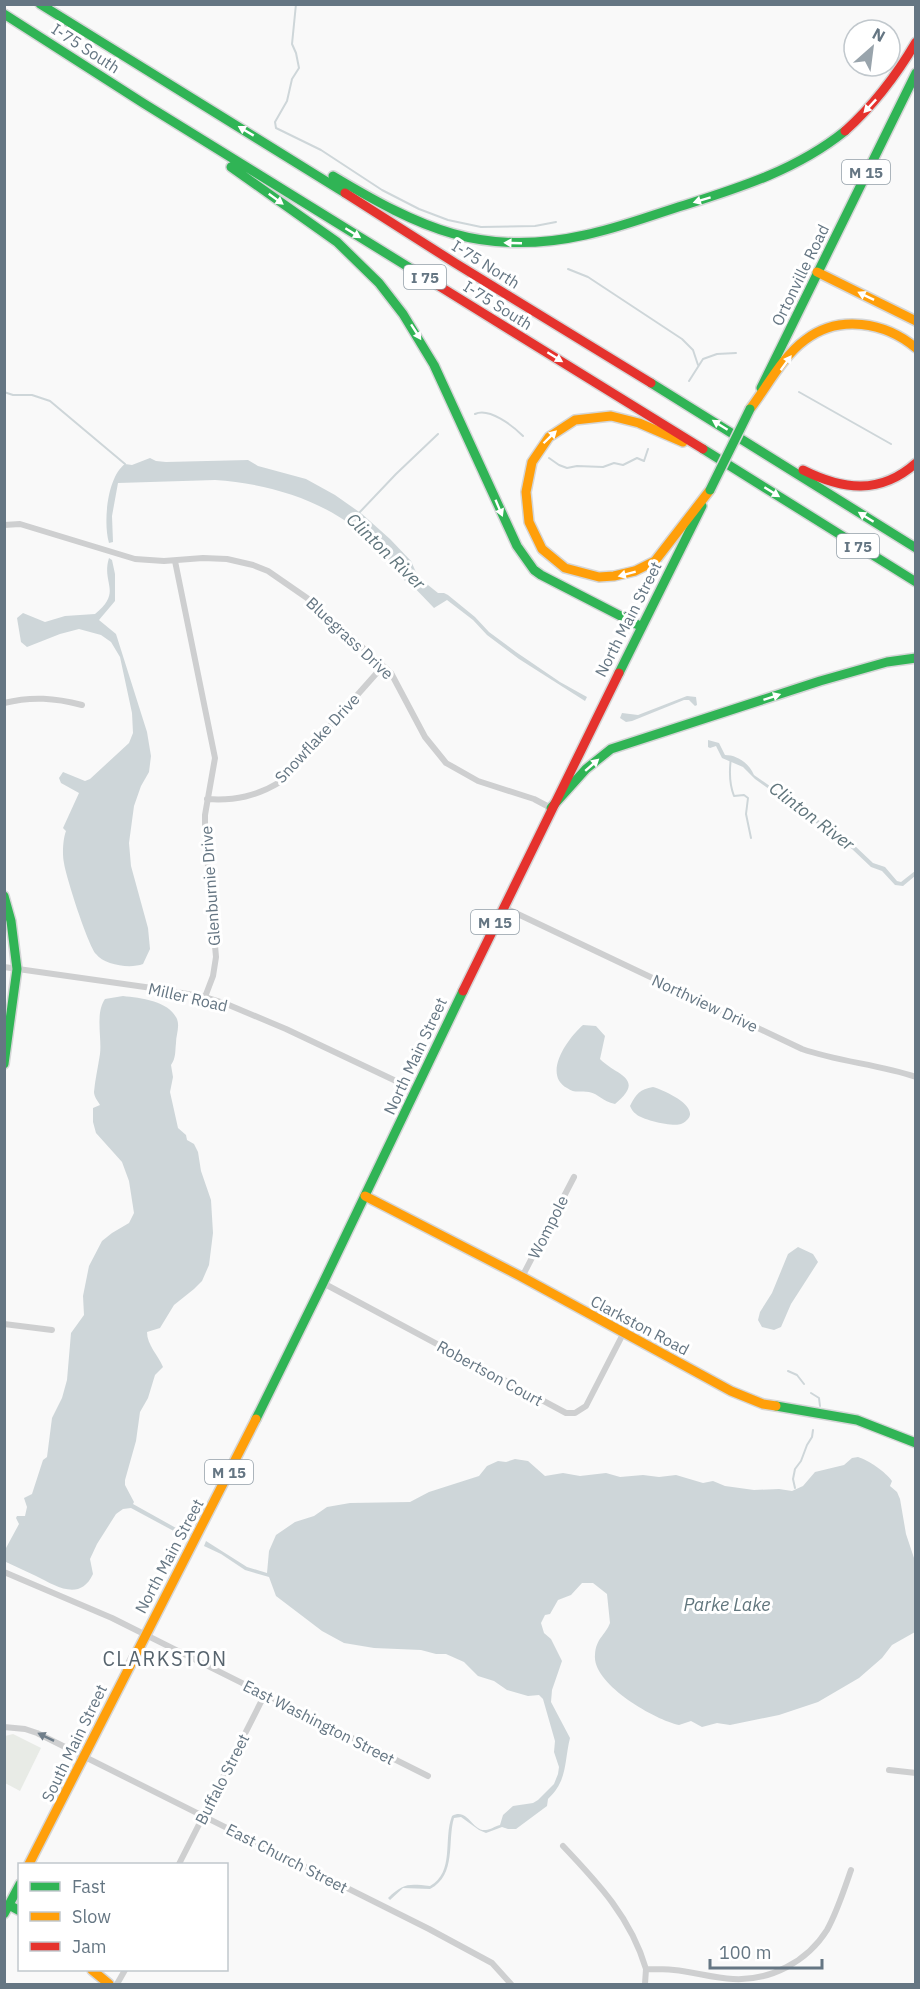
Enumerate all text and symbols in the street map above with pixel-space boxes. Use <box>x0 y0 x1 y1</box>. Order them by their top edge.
north arrow <box>842 18 902 78</box>
street label: I-75 South <box>48 19 124 77</box>
text: N <box>869 23 889 46</box>
one-way arrow <box>863 99 877 113</box>
one-way arrow <box>238 125 254 136</box>
road number: M 15 <box>842 160 890 184</box>
one-way arrow <box>268 192 283 204</box>
one-way arrow <box>693 196 711 205</box>
street label: Ortonville Road <box>767 221 833 329</box>
one-way arrow <box>345 228 361 239</box>
street label: I-75 North <box>448 235 524 293</box>
one-way arrow <box>503 239 522 248</box>
road number: I 75 <box>404 265 446 289</box>
street label: I-75 South <box>460 276 536 334</box>
one-way arrow <box>857 292 874 301</box>
one-way arrow <box>410 324 421 340</box>
one-way arrow <box>547 352 563 363</box>
one-way arrow <box>780 355 792 371</box>
one-way arrow <box>712 420 728 431</box>
one-way arrow <box>543 431 557 445</box>
one-way arrow <box>764 486 780 497</box>
one-way arrow <box>495 499 504 517</box>
water label: Clinton River <box>342 508 431 595</box>
one-way arrow <box>858 512 874 523</box>
road number: I 75 <box>837 534 879 558</box>
street label: North Main Street <box>590 558 666 680</box>
one-way arrow <box>617 569 636 579</box>
street label: Bluegrass Drive <box>302 593 398 684</box>
street label: Snowflake Drive <box>270 689 364 787</box>
one-way arrow <box>763 691 781 701</box>
one-way arrow <box>584 758 599 772</box>
water label: Clinton River <box>765 776 860 856</box>
street label: Glenburnie Drive <box>196 825 224 947</box>
road number: M 15 <box>471 910 519 934</box>
street label: Northview Drive <box>649 970 761 1036</box>
street label: Miller Road <box>146 978 230 1016</box>
street label: North Main Street <box>379 994 451 1118</box>
street label: Wompole <box>524 1192 573 1262</box>
street label: Clarkston Road <box>587 1291 693 1359</box>
street label: Robertson Court <box>434 1336 546 1410</box>
road number: M 15 <box>205 1460 253 1484</box>
street label: North Main Street <box>130 1495 208 1617</box>
water label: Parke Lake <box>684 1593 770 1616</box>
district label: CLARKSTON <box>102 1645 228 1672</box>
street label: East Washington Street <box>240 1675 398 1769</box>
street label: South Main Street <box>37 1681 111 1805</box>
street label: Buffalo Street <box>191 1730 253 1828</box>
one-way arrow <box>37 1733 54 1742</box>
street label: East Church Street <box>223 1819 351 1897</box>
legend <box>18 1863 228 1971</box>
text: Fast <box>72 1875 106 1898</box>
text: Slow <box>72 1905 111 1928</box>
scale bar <box>710 1932 822 1970</box>
text: Jam <box>72 1935 107 1958</box>
text: 100 m <box>719 1941 771 1964</box>

